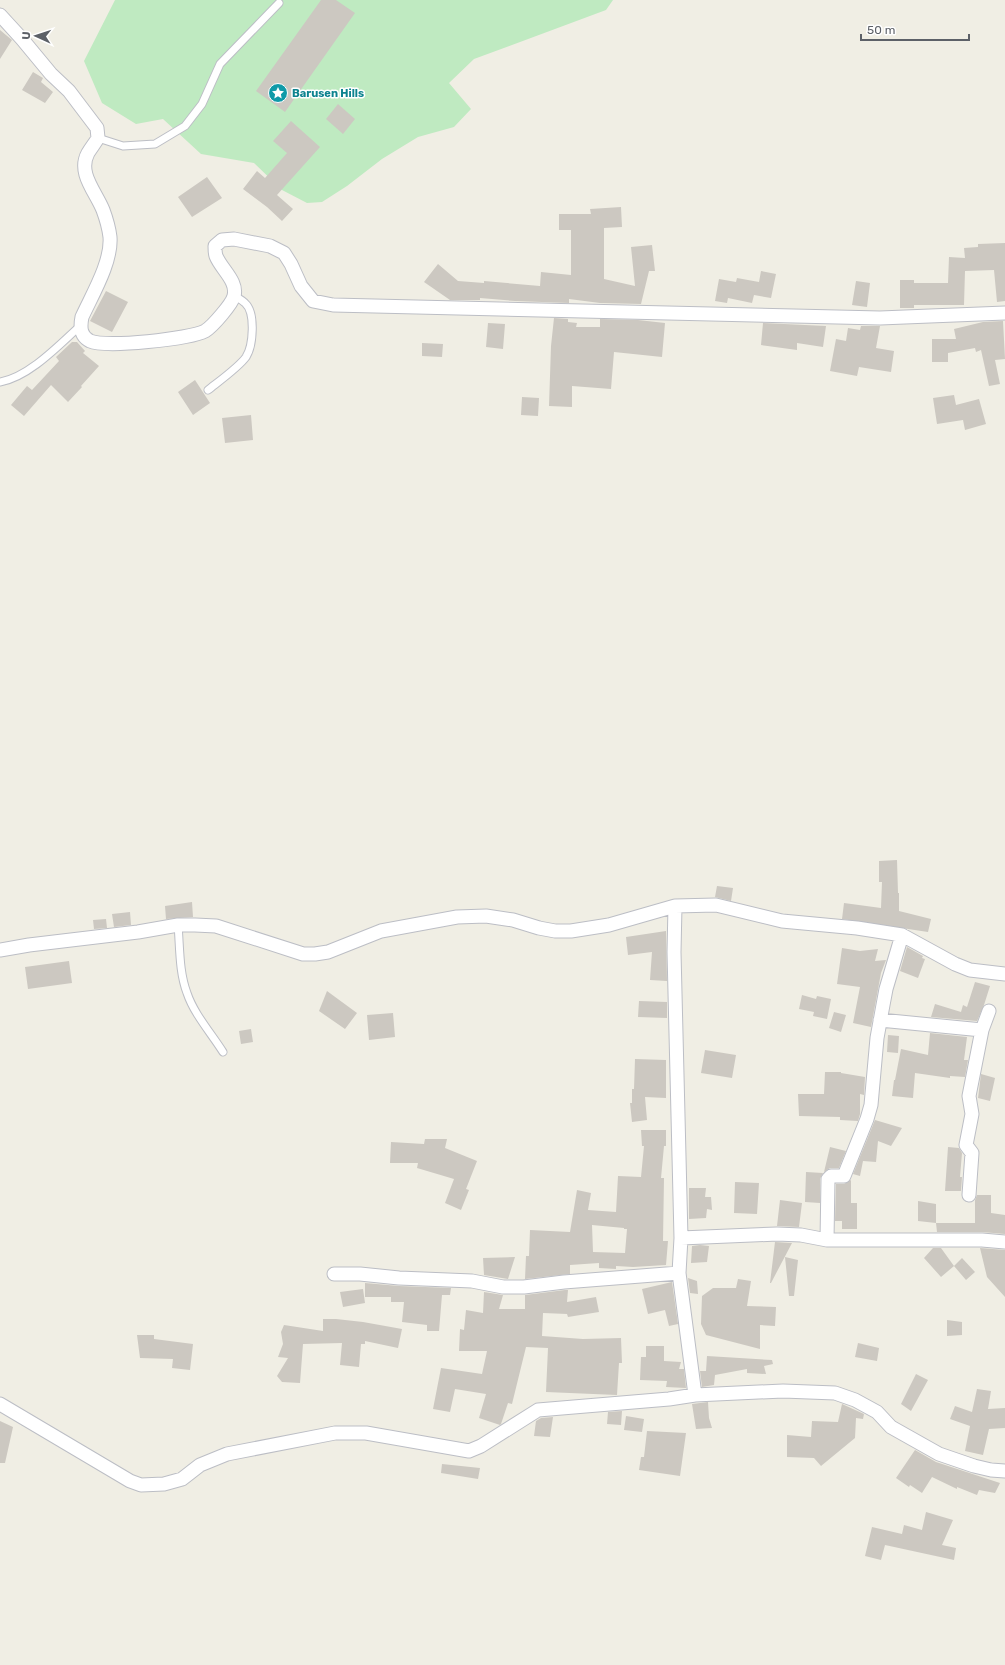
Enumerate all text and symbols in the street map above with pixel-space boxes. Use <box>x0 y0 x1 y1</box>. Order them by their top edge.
north arrow <box>16 16 56 56</box>
scale bar <box>861 16 969 42</box>
text: 50 m <box>867 23 895 37</box>
text: U <box>20 31 33 40</box>
place icon: Barusen Hills <box>267 82 289 104</box>
place label: Barusen Hills <box>292 87 364 100</box>

